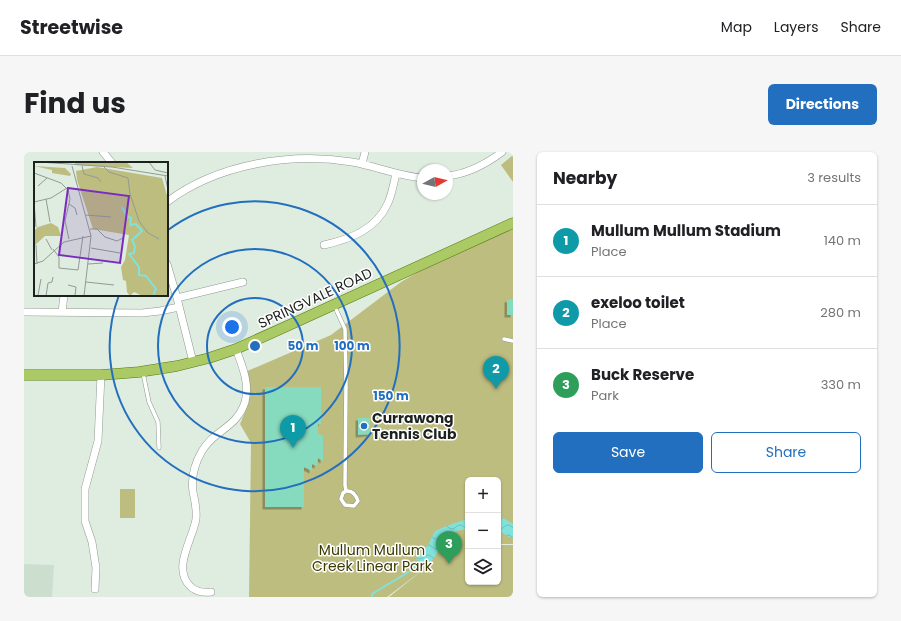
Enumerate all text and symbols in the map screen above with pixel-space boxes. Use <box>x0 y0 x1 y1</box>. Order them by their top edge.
text: Streetwise <box>20 14 123 41</box>
text: Map <box>721 17 752 37</box>
text: Layers <box>774 17 818 37</box>
text: Share <box>840 17 881 37</box>
text: Find us <box>24 84 126 123</box>
button: Directions <box>768 84 877 125</box>
inset map <box>34 162 168 296</box>
north arrow <box>417 164 453 200</box>
text: Nearby <box>553 166 617 190</box>
text: 3 results <box>807 168 861 187</box>
text: Mullum Mullum Stadium <box>591 220 781 241</box>
text: 1 <box>564 231 568 250</box>
text: 140 m <box>824 231 861 250</box>
text: Place <box>591 242 626 261</box>
street label: SPRINGVALE ROAD <box>255 263 375 333</box>
text: exeloo toilet <box>591 292 685 313</box>
text: 2 <box>562 303 570 322</box>
text: 280 m <box>820 303 861 322</box>
text: Place <box>591 314 626 333</box>
your location <box>222 317 242 337</box>
text: 50 m <box>288 337 319 354</box>
text: 100 m <box>334 337 370 354</box>
centre of rings <box>248 339 262 353</box>
pin: 2 <box>483 356 509 389</box>
text: Buck Reserve <box>591 364 694 385</box>
text: 3 <box>562 375 570 394</box>
text: 330 m <box>821 375 861 394</box>
text: Park <box>591 386 619 405</box>
text: 150 m <box>373 387 409 404</box>
place label: Currawong Tennis Club <box>372 408 457 444</box>
pin: 1 <box>280 415 306 448</box>
marker: Currawong Tennis Club <box>359 421 369 431</box>
button: Save <box>553 432 703 473</box>
button: Share <box>711 432 861 473</box>
map controls <box>465 477 501 585</box>
button: + <box>465 477 501 513</box>
button: − <box>465 513 501 549</box>
pin: 3 <box>436 531 462 564</box>
park label: Mullum Mullum Creek Linear Park <box>312 540 433 576</box>
button: layers <box>465 549 501 585</box>

